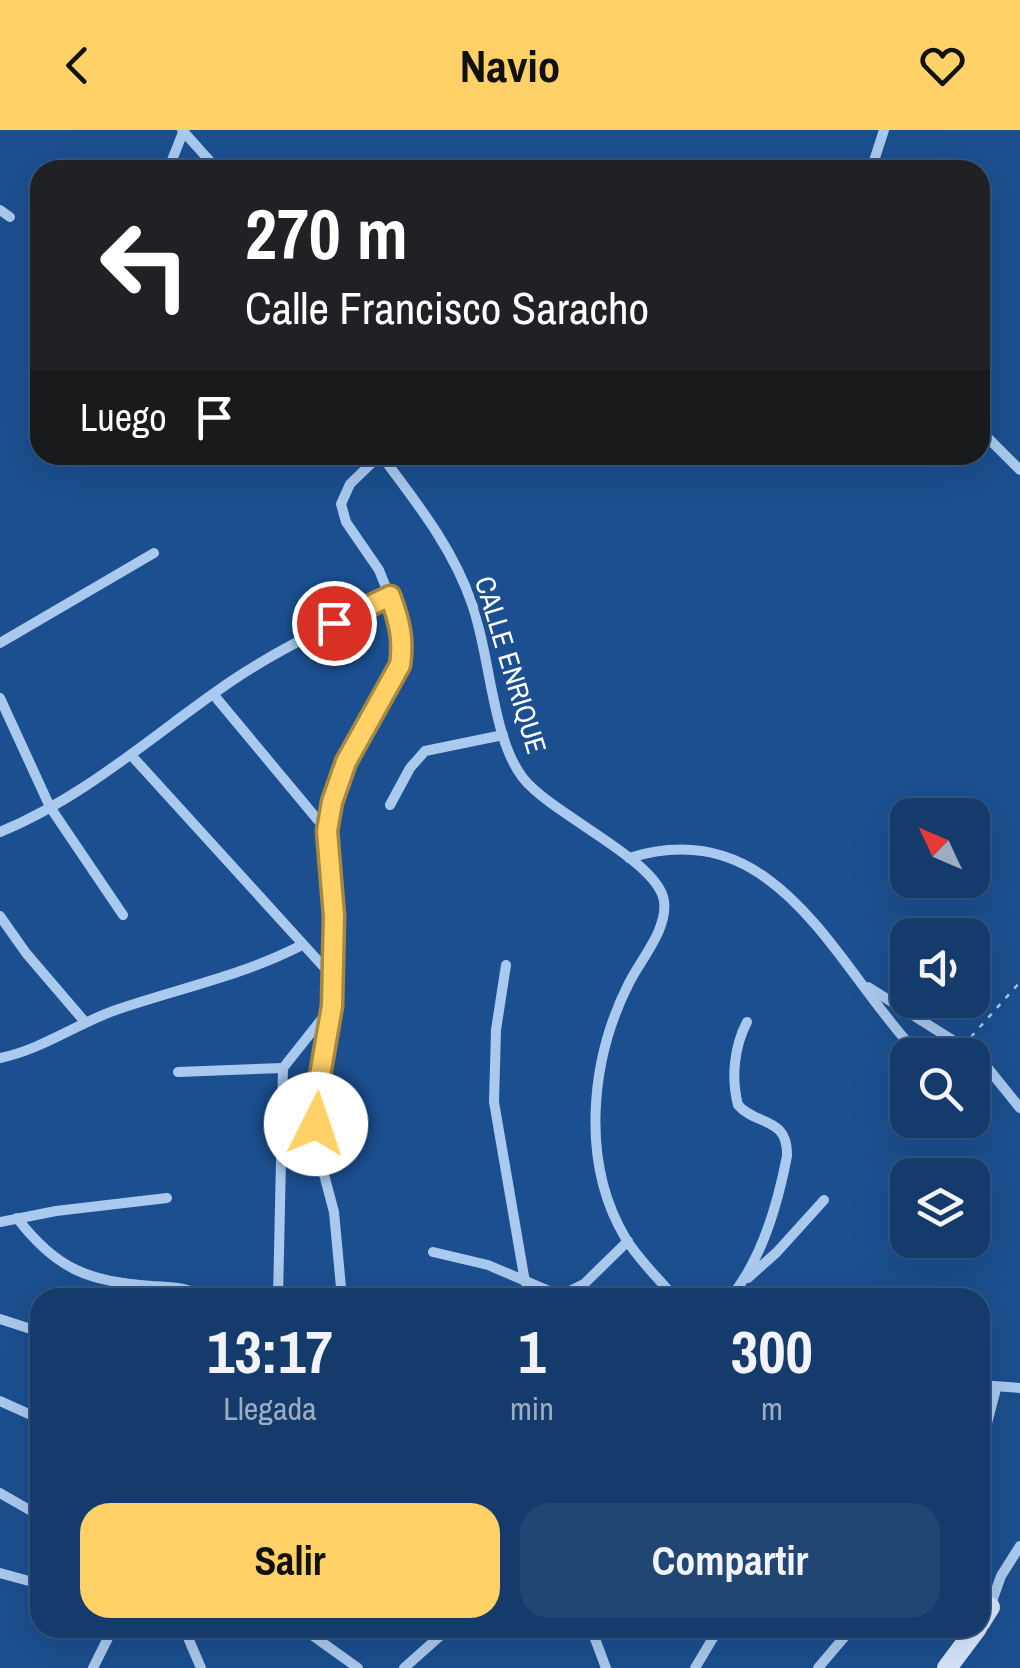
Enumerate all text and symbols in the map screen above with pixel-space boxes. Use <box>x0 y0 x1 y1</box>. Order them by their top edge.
text: Navio <box>460 35 560 96</box>
icon: back <box>50 38 105 93</box>
icon: heart <box>915 38 970 93</box>
text: 270 m <box>245 187 408 281</box>
icon: left <box>80 200 210 330</box>
text: Calle Francisco Saracho <box>245 277 649 338</box>
icon: arrive <box>187 390 242 445</box>
text: Luego <box>80 392 167 443</box>
street label: CALLE ENRIQUE <box>466 572 556 758</box>
pin <box>292 581 377 666</box>
icon: arrive <box>307 596 362 651</box>
north arrow <box>890 798 990 898</box>
map controls <box>890 798 990 1258</box>
button: sound <box>890 918 990 1018</box>
button: search <box>890 1038 990 1138</box>
position arrow <box>264 1072 368 1176</box>
button: layers <box>890 1158 990 1258</box>
text: 13:17 <box>207 1311 333 1392</box>
text: 1 <box>518 1311 546 1392</box>
text: 300 <box>731 1311 813 1392</box>
text: Llegada <box>223 1387 317 1430</box>
text: min <box>510 1387 554 1430</box>
text: m <box>761 1387 783 1430</box>
button: Salir <box>80 1503 500 1618</box>
button: Compartir <box>520 1503 940 1618</box>

